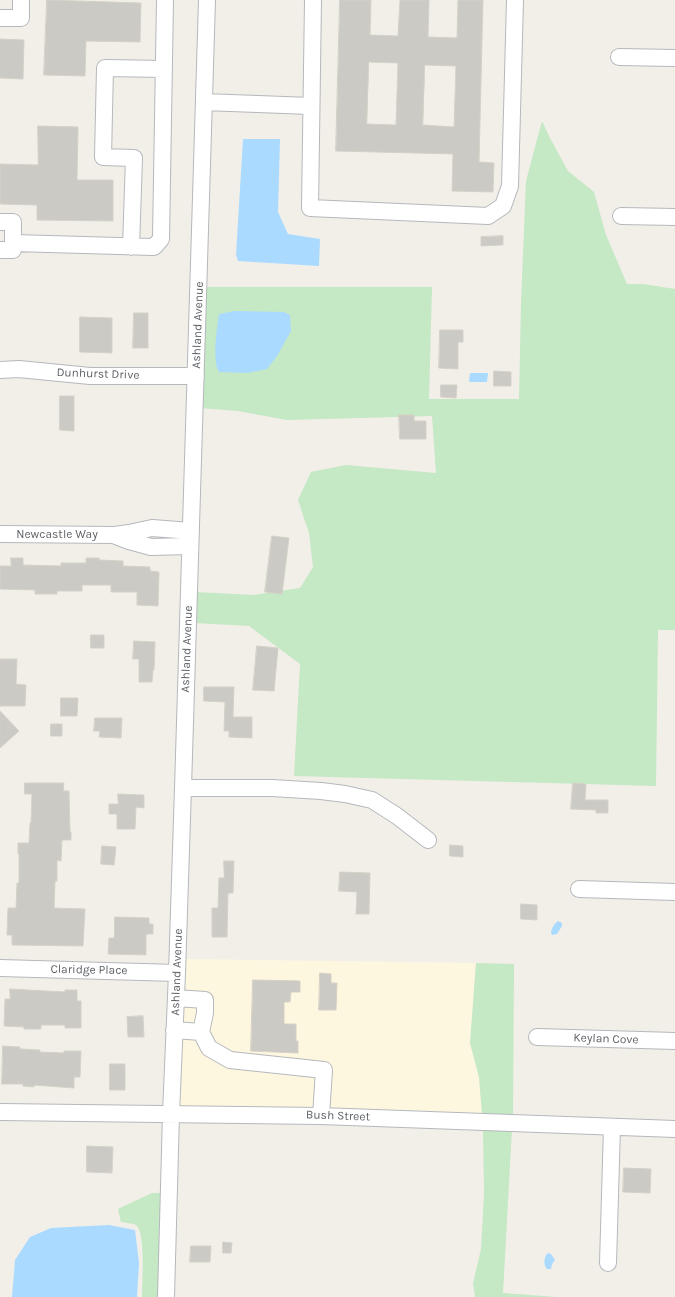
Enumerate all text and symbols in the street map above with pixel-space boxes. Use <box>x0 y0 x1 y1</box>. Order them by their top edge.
street label: Ashland Avenue <box>189 281 207 369</box>
street label: Dunhurst Drive <box>56 365 140 383</box>
street label: Newcastle Way <box>16 528 98 542</box>
street label: Ashland Avenue <box>178 605 196 693</box>
street label: Ashland Avenue <box>168 928 186 1016</box>
street label: Claridge Place <box>50 962 128 978</box>
street label: Keylan Cove <box>573 1031 639 1047</box>
street label: Bush Street <box>306 1108 370 1124</box>

